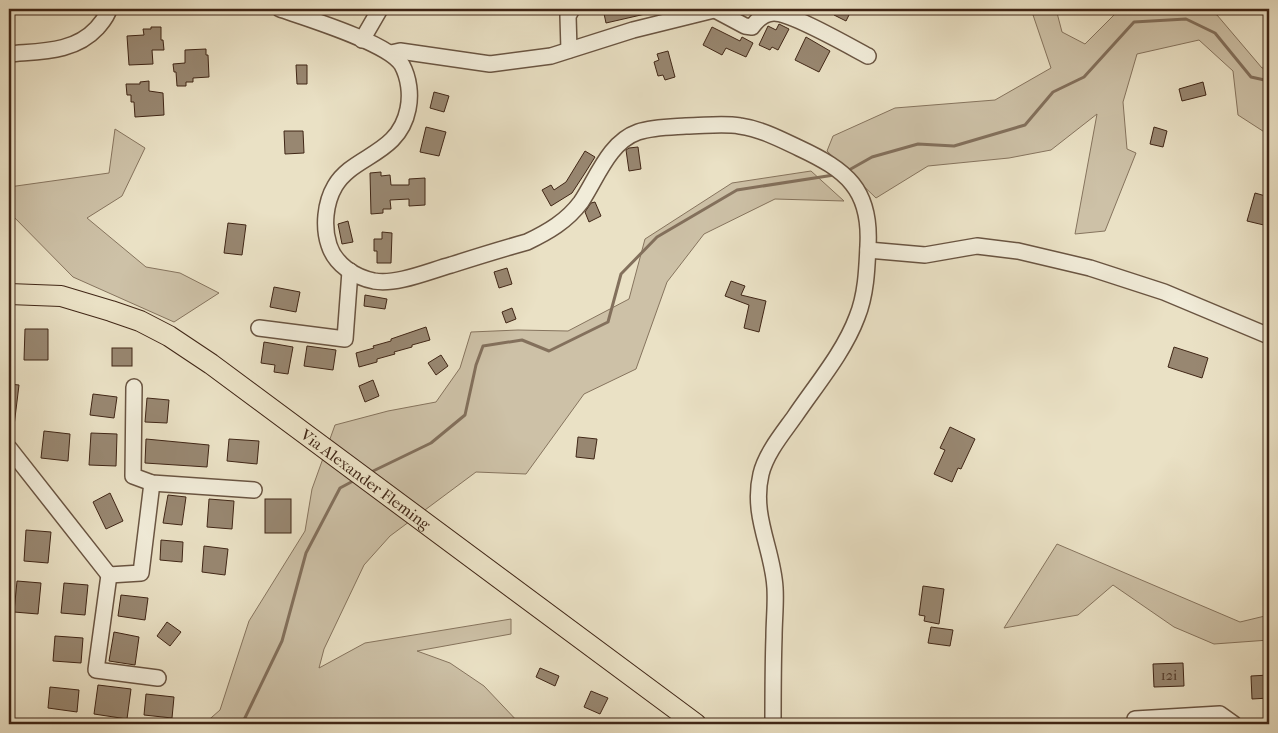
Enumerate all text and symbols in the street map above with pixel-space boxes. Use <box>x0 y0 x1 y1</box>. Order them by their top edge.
street label: Via Alexander Fleming <box>296 424 435 534</box>
house number: 12i <box>1161 667 1177 684</box>

